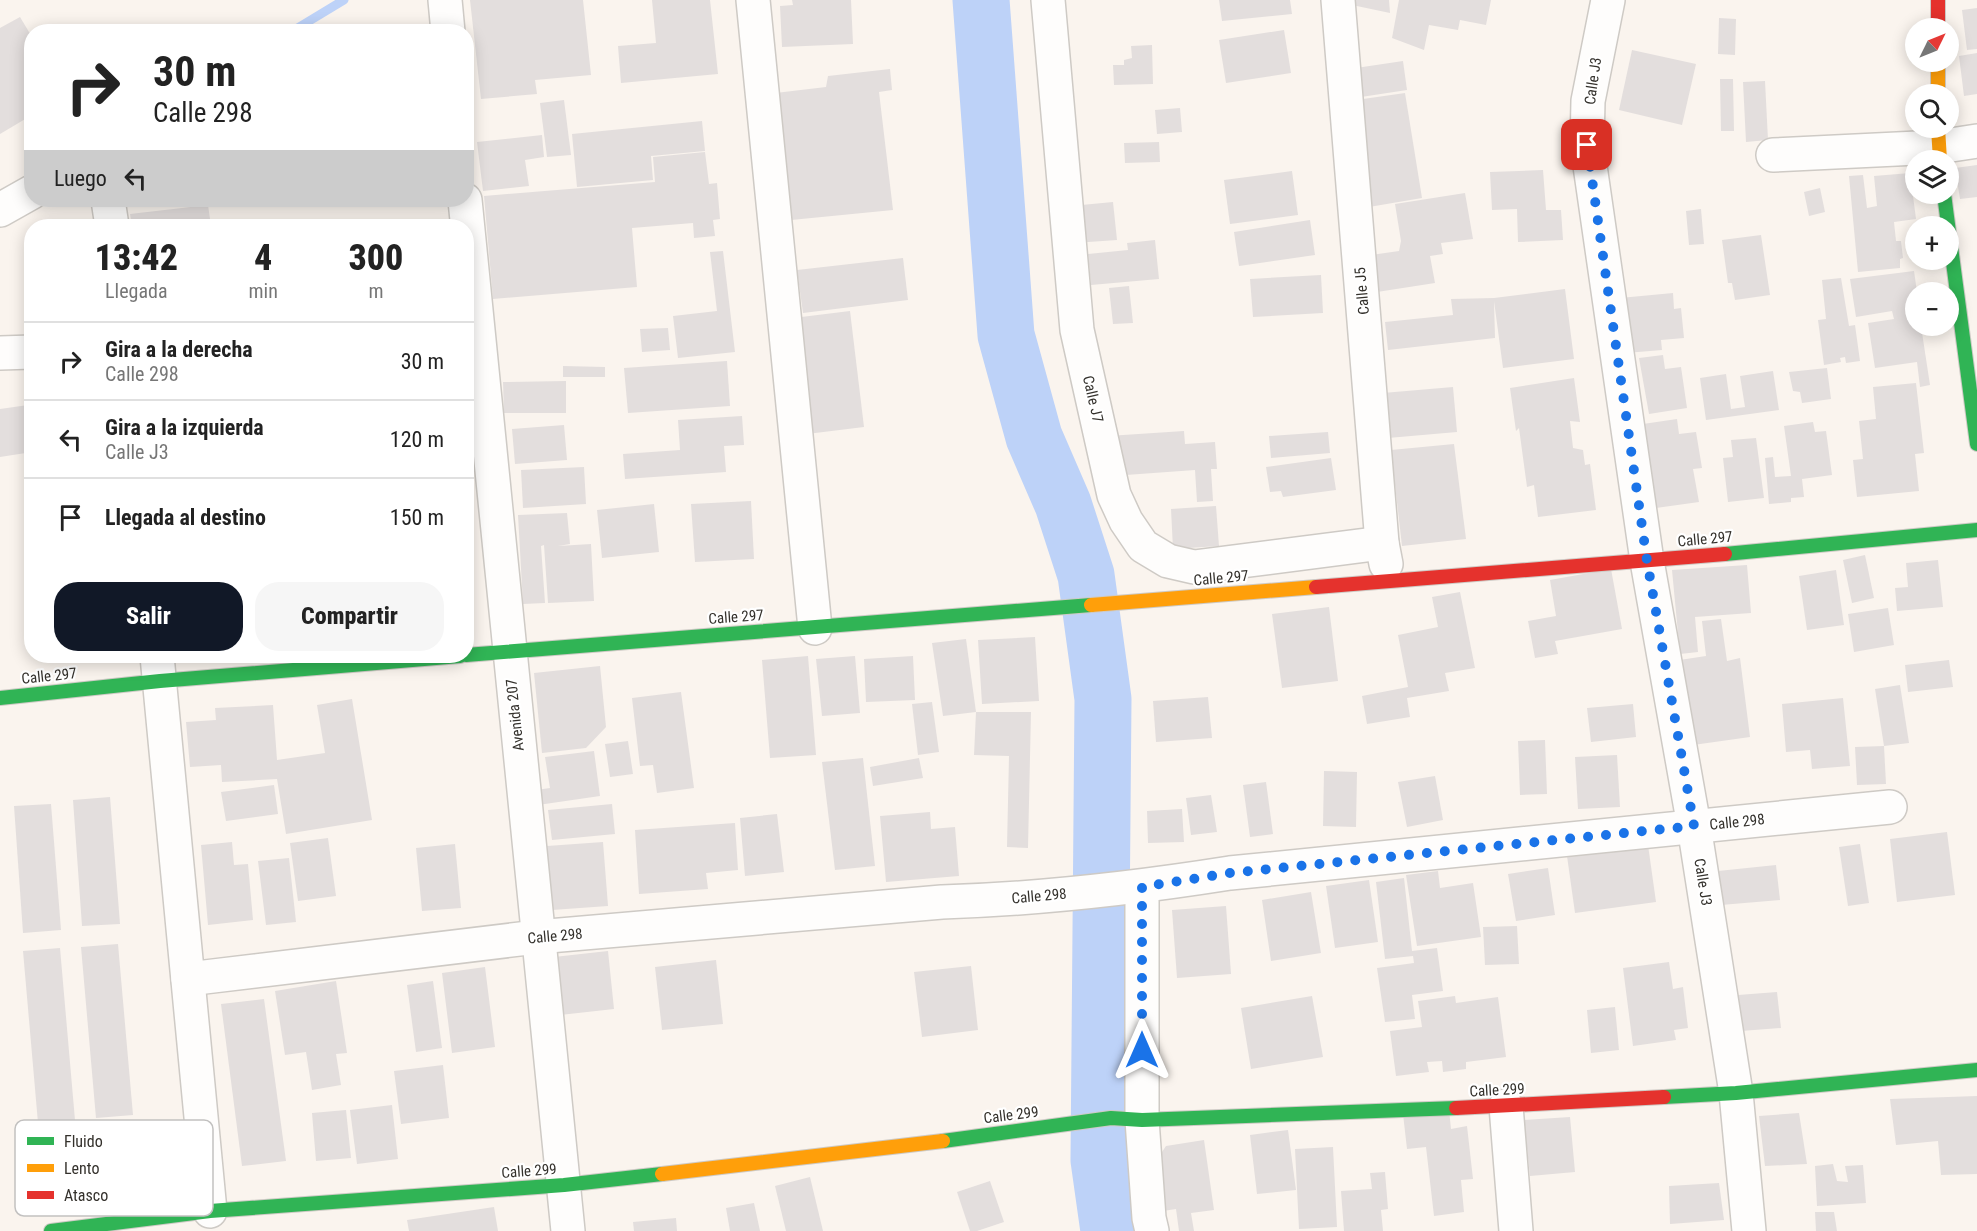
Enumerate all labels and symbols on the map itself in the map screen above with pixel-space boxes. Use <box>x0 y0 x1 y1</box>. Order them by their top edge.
north arrow <box>1905 18 1959 72</box>
street label: Calle J3 <box>1581 56 1605 106</box>
pin <box>1561 119 1612 170</box>
street label: Calle J5 <box>1351 266 1373 316</box>
street label: Calle J7 <box>1079 374 1107 424</box>
street label: Calle 297 <box>1677 528 1733 550</box>
street label: Calle 297 <box>1193 567 1249 589</box>
street label: Calle 297 <box>708 606 764 628</box>
street label: Calle 297 <box>21 664 77 688</box>
street label: Avenida 207 <box>502 678 528 752</box>
street label: Calle 298 <box>1709 810 1765 834</box>
street label: Calle J3 <box>1690 857 1716 907</box>
street label: Calle 298 <box>1011 885 1067 907</box>
street label: Calle 298 <box>527 925 583 947</box>
position arrow <box>1110 1018 1174 1082</box>
street label: Calle 299 <box>1469 1080 1525 1100</box>
street label: Calle 299 <box>982 1103 1040 1127</box>
legend <box>15 1120 213 1216</box>
text: Fluido <box>64 1132 103 1151</box>
text: Lento <box>64 1159 99 1178</box>
street label: Calle 299 <box>501 1160 557 1182</box>
text: Atasco <box>64 1186 108 1205</box>

